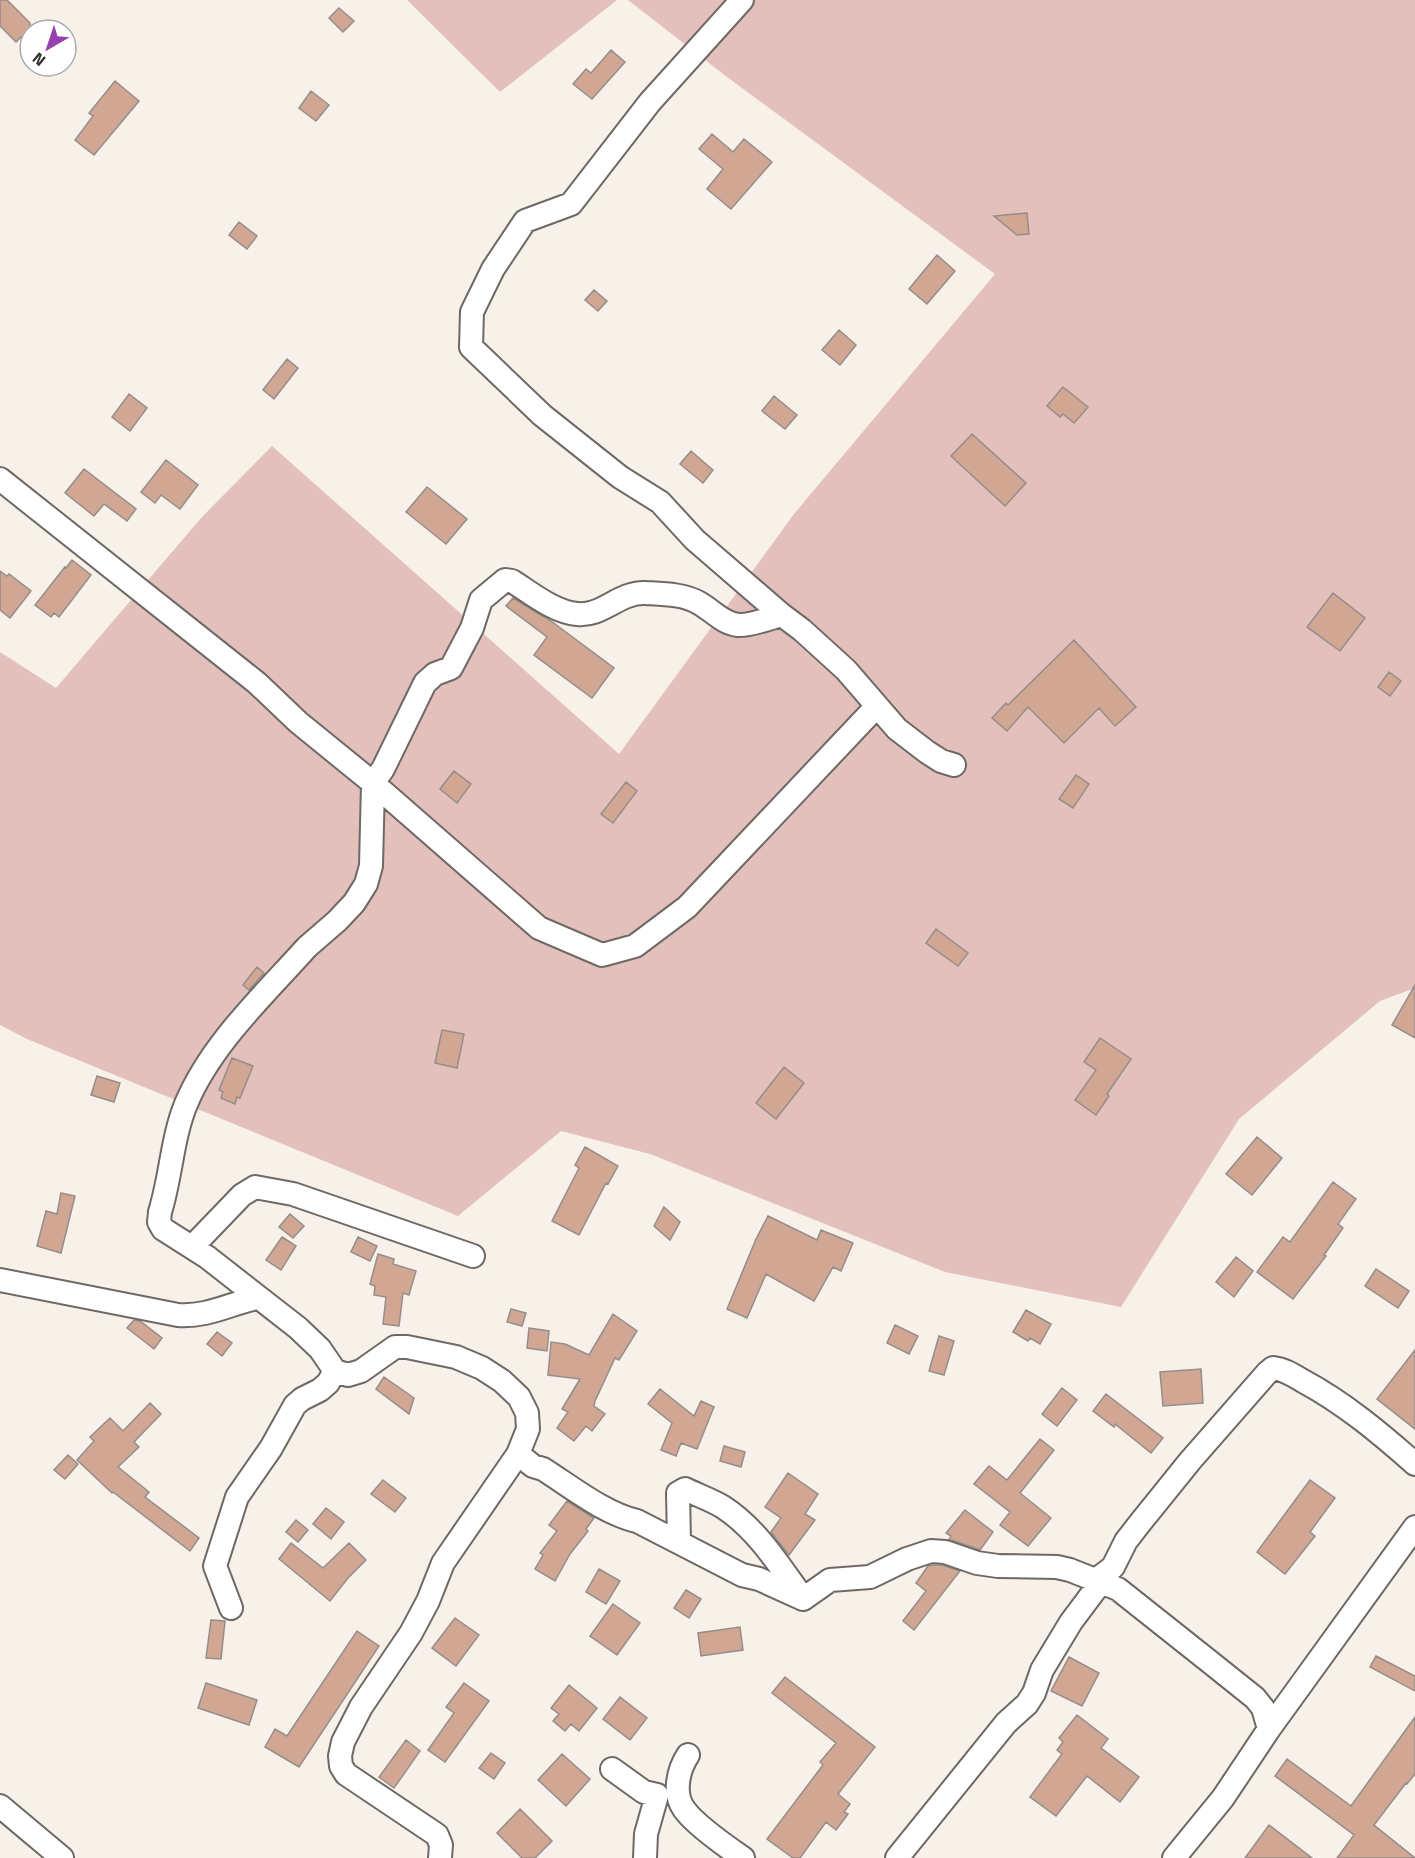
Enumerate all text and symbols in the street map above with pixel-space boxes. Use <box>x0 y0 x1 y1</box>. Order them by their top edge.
north arrow <box>18 18 78 78</box>
text: N <box>27 47 50 72</box>

